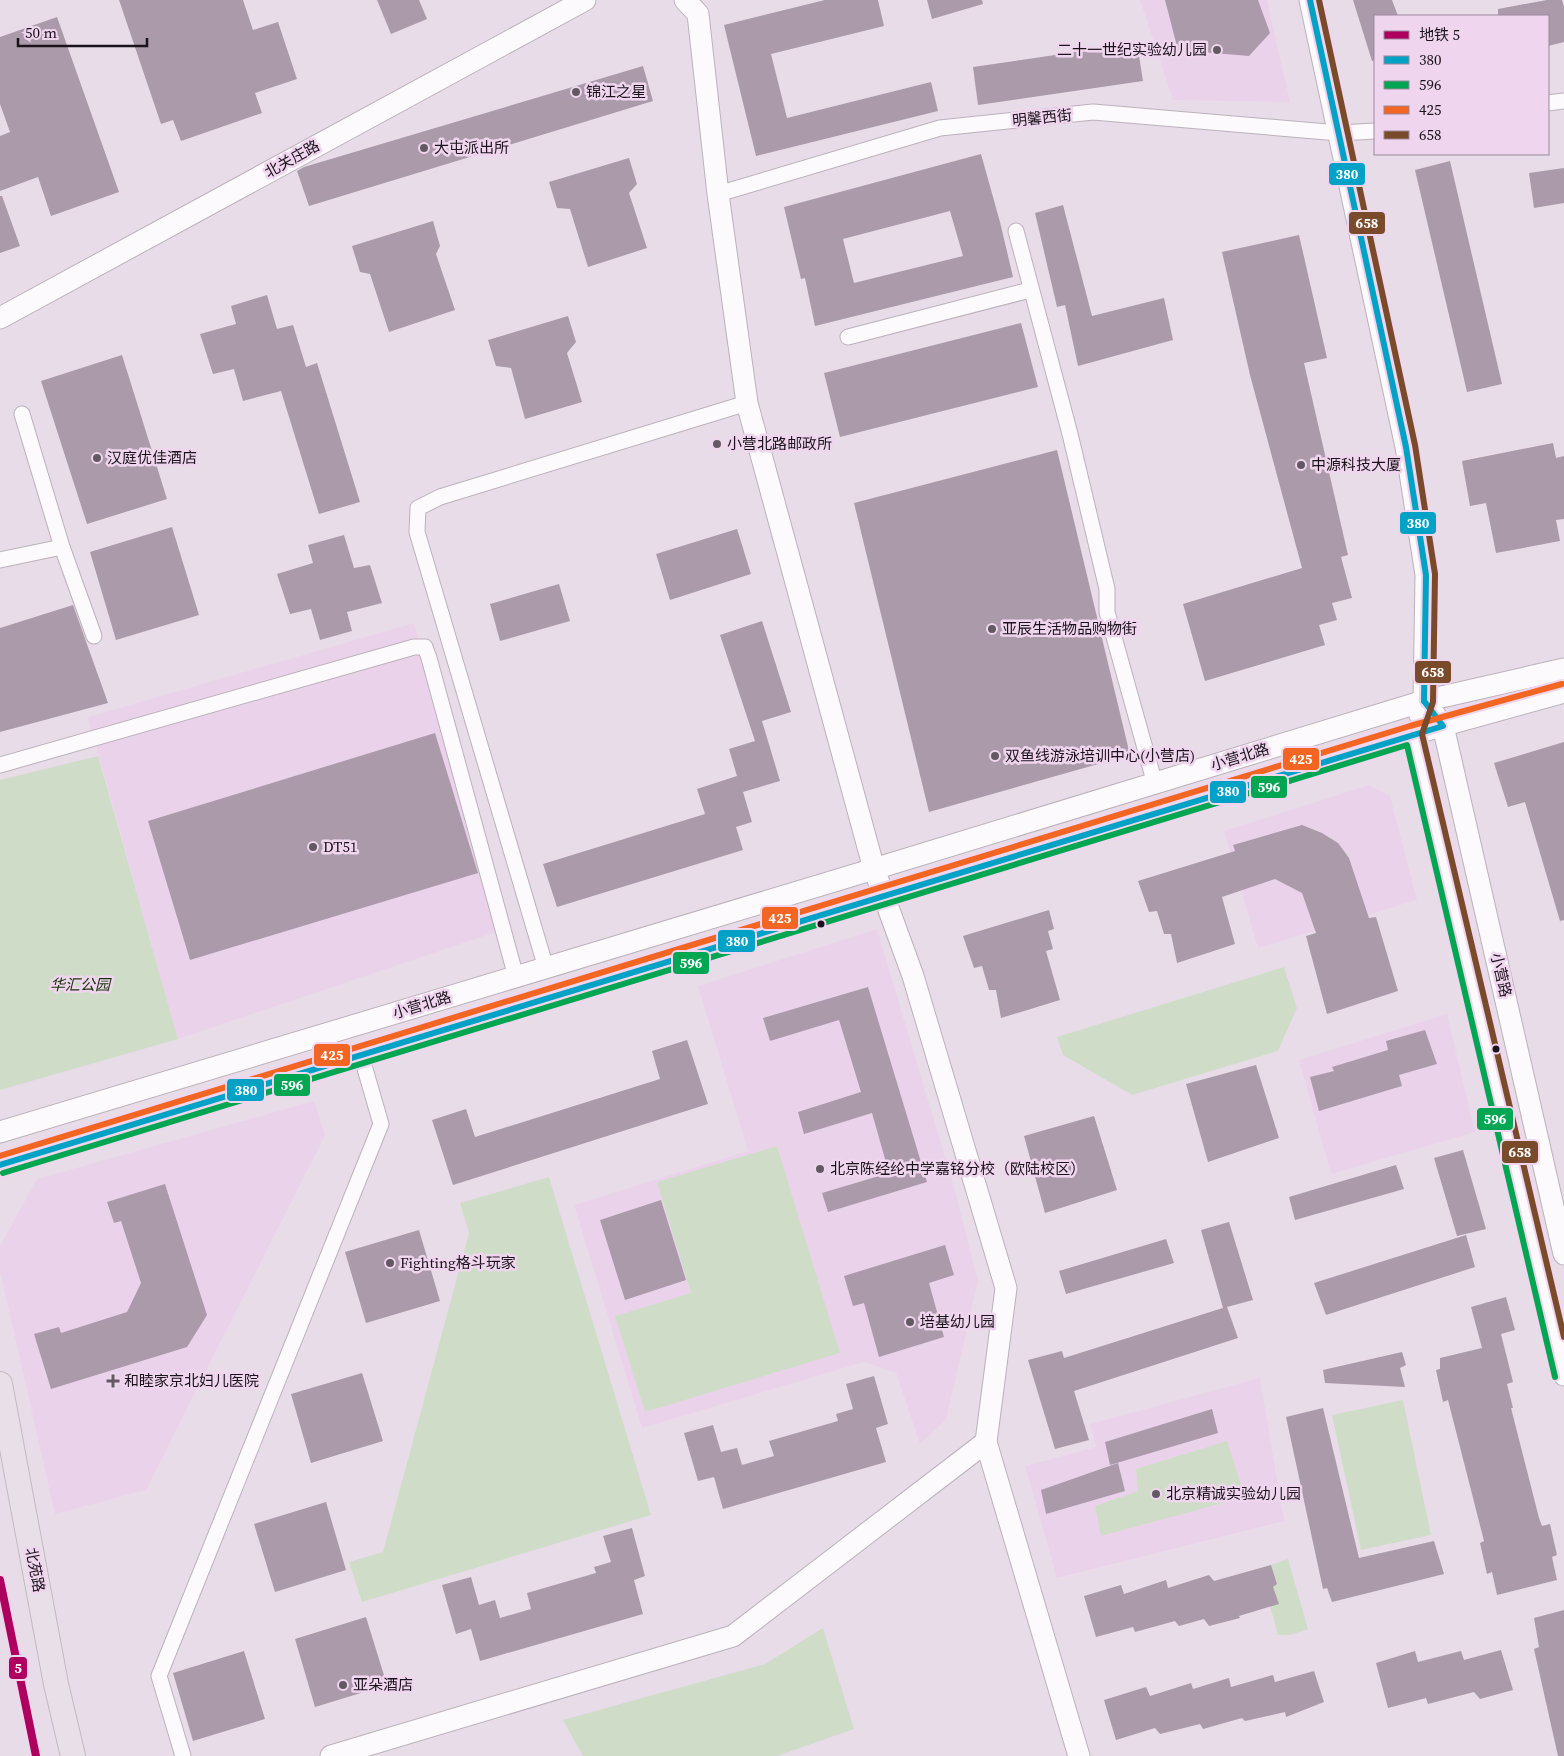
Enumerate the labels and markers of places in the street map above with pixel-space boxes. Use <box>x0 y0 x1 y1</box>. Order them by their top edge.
place label: 二十一世纪实验幼儿园 <box>1057 39 1207 60</box>
marker: 二十一世纪实验幼儿园 <box>1211 44 1223 56</box>
place label: 锦江之星 <box>586 81 646 102</box>
marker: 锦江之星 <box>570 86 582 98</box>
place label: 大屯派出所 <box>434 137 509 158</box>
marker: 大屯派出所 <box>418 142 430 154</box>
place label: 小营北路邮政所 <box>727 433 832 454</box>
marker: 小营北路邮政所 <box>711 438 723 450</box>
place label: 汉庭优佳酒店 <box>107 447 197 468</box>
marker: 汉庭优佳酒店 <box>91 452 103 464</box>
place label: 中源科技大厦 <box>1311 454 1401 475</box>
marker: 中源科技大厦 <box>1295 459 1307 471</box>
place label: 亚辰生活物品购物街 <box>1002 618 1137 639</box>
marker: 亚辰生活物品购物街 <box>986 623 998 635</box>
place label: 双鱼线游泳培训中心(小营店) <box>1005 745 1195 766</box>
marker: 双鱼线游泳培训中心(小营店) <box>989 750 1001 762</box>
place label: DT51 <box>323 836 357 857</box>
marker: DT51 <box>307 841 319 853</box>
unlabelled marker <box>816 919 826 929</box>
unlabelled marker <box>1491 1044 1501 1054</box>
place label: 北京陈经纶中学嘉铭分校（欧陆校区） <box>830 1158 1085 1179</box>
marker: 北京陈经纶中学嘉铭分校（欧陆校区） <box>814 1163 826 1175</box>
place label: Fighting格斗玩家 <box>400 1252 516 1273</box>
marker: Fighting格斗玩家 <box>384 1257 396 1269</box>
place label: 培基幼儿园 <box>920 1311 995 1332</box>
marker: 培基幼儿园 <box>904 1316 916 1328</box>
place label: 和睦家京北妇儿医院 <box>124 1370 259 1391</box>
marker: 和睦家京北妇儿医院 <box>106 1374 120 1388</box>
place label: 北京精诚实验幼儿园 <box>1166 1483 1301 1504</box>
marker: 北京精诚实验幼儿园 <box>1150 1488 1162 1500</box>
place label: 亚朵酒店 <box>353 1674 413 1695</box>
marker: 亚朵酒店 <box>337 1679 349 1691</box>

